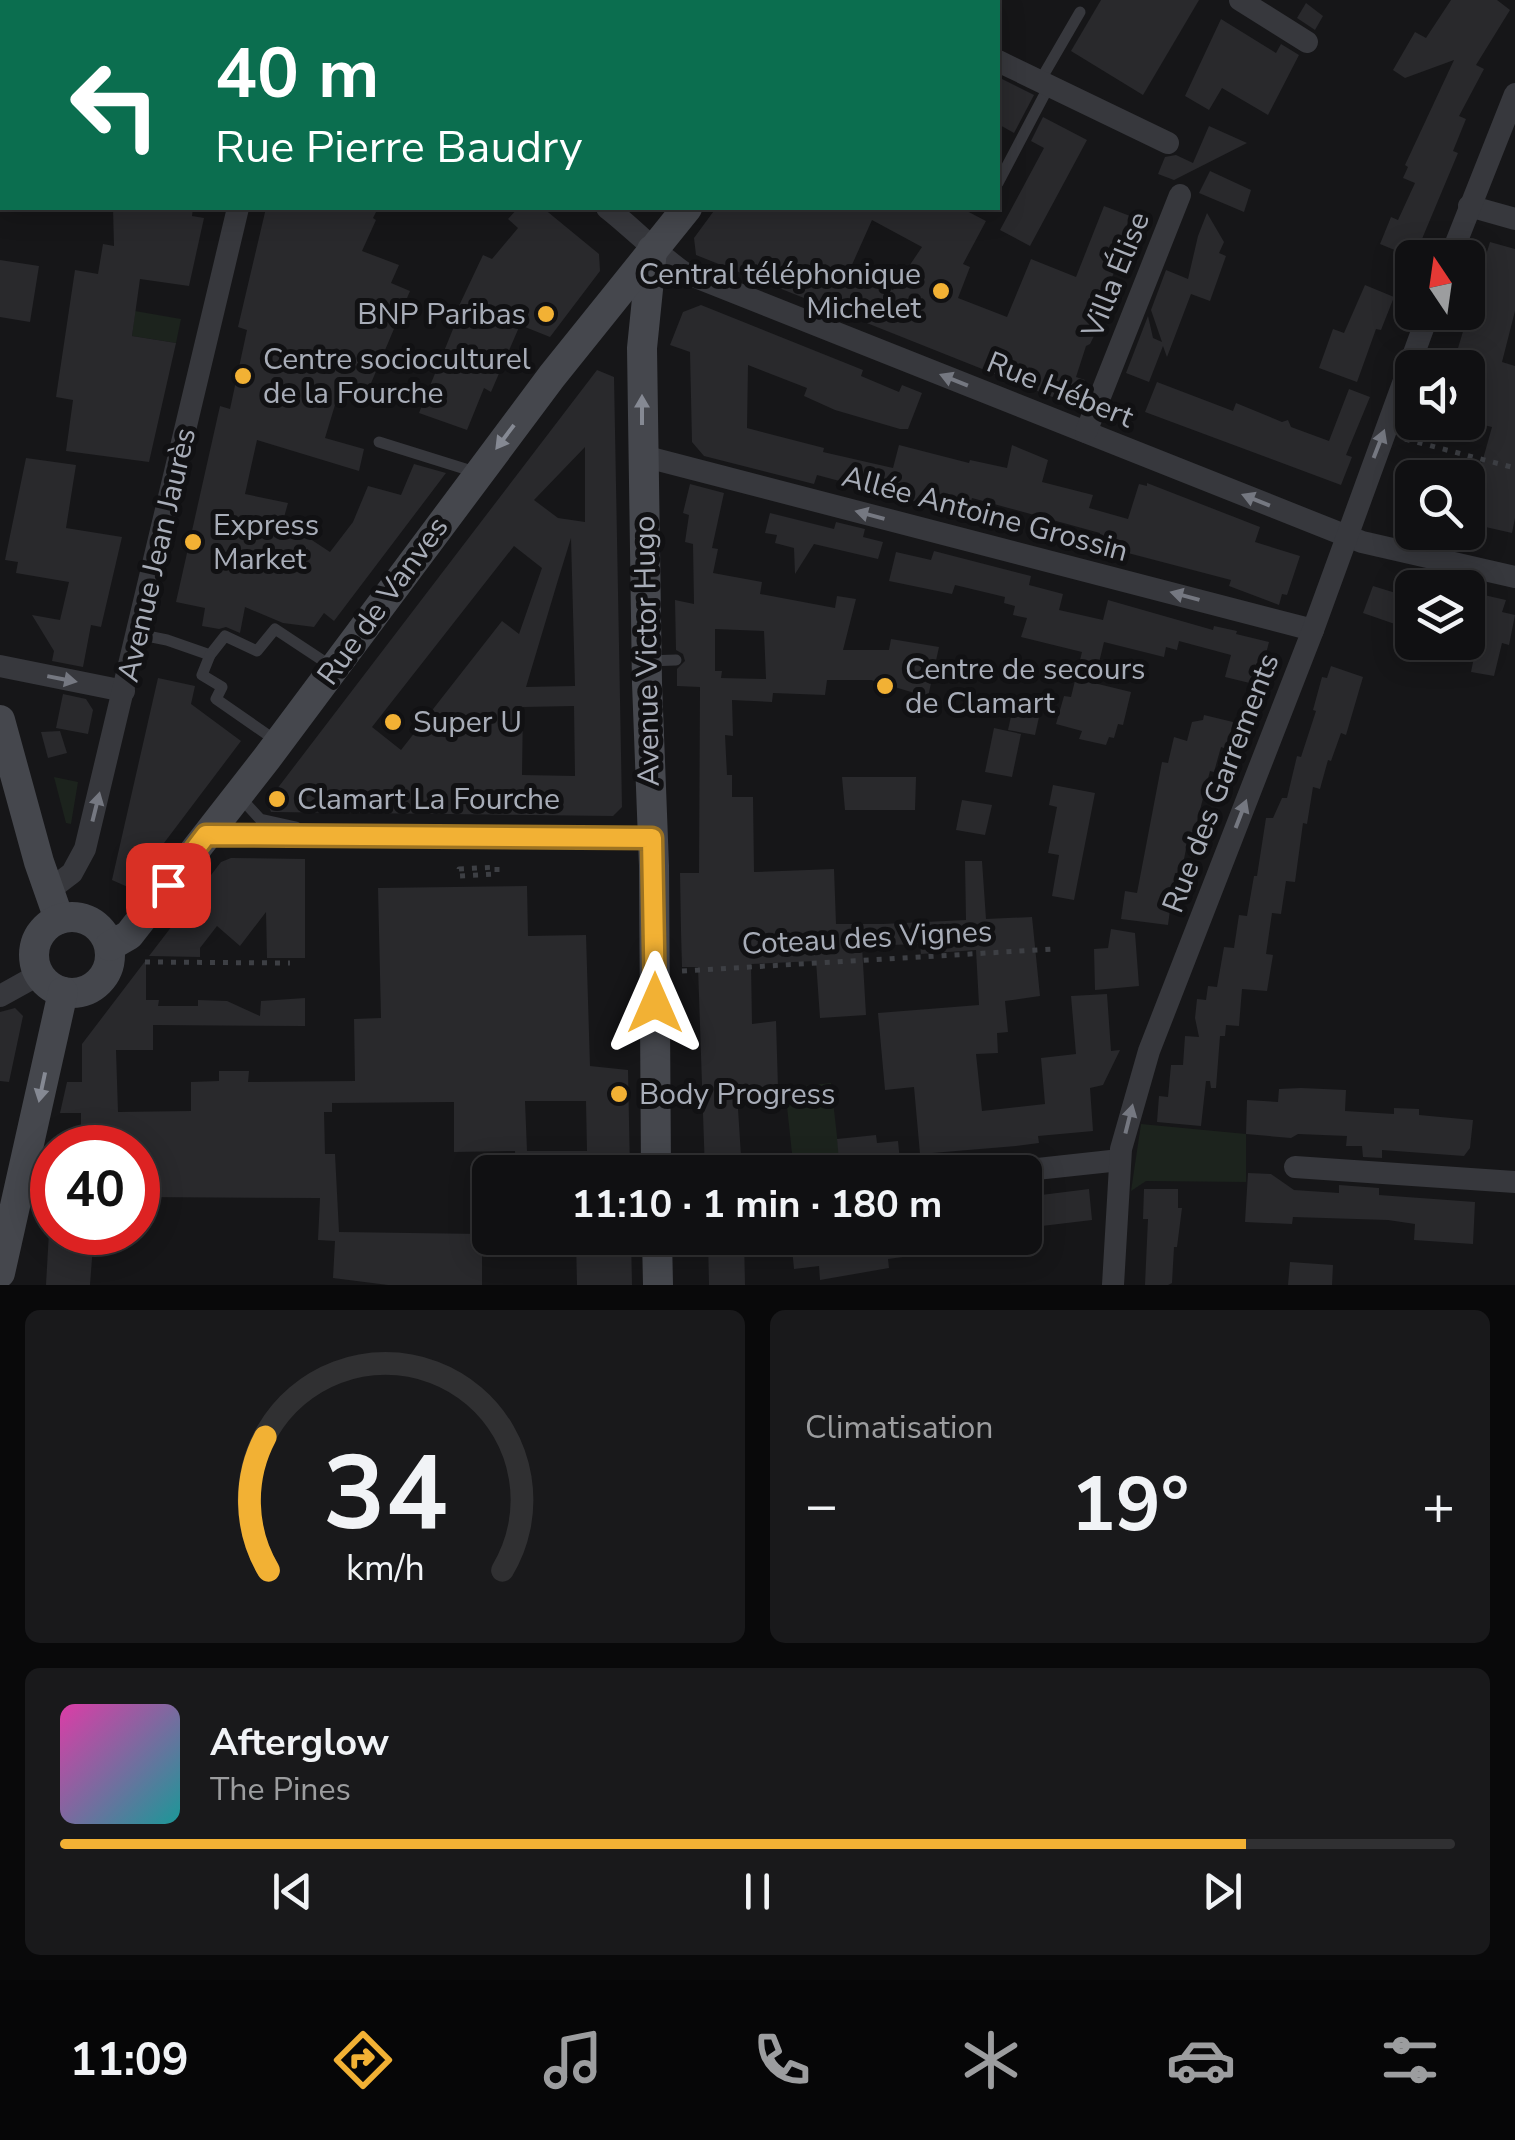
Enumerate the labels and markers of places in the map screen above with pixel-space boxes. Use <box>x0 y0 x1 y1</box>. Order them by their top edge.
place label: Central téléphonique Michelet <box>639 254 921 329</box>
marker: Central téléphonique Michelet <box>930 280 952 302</box>
place label: BNP Paribas <box>357 294 526 335</box>
marker: BNP Paribas <box>535 303 557 325</box>
place label: Centre socioculturel de la Fourche <box>263 339 531 414</box>
marker: Centre socioculturel de la Fourche <box>232 365 254 387</box>
place label: Express Market <box>213 505 319 580</box>
marker: Express Market <box>182 531 204 553</box>
place label: Centre de secours de Clamart <box>905 649 1146 724</box>
marker: Centre de secours de Clamart <box>874 675 896 697</box>
place label: Super U <box>413 702 522 743</box>
marker: Super U <box>382 711 404 733</box>
place label: Clamart La Fourche <box>297 779 560 820</box>
marker: Clamart La Fourche <box>266 788 288 810</box>
pin <box>126 843 211 928</box>
place label: Body Progress <box>639 1074 835 1115</box>
marker: Body Progress <box>608 1083 630 1105</box>

